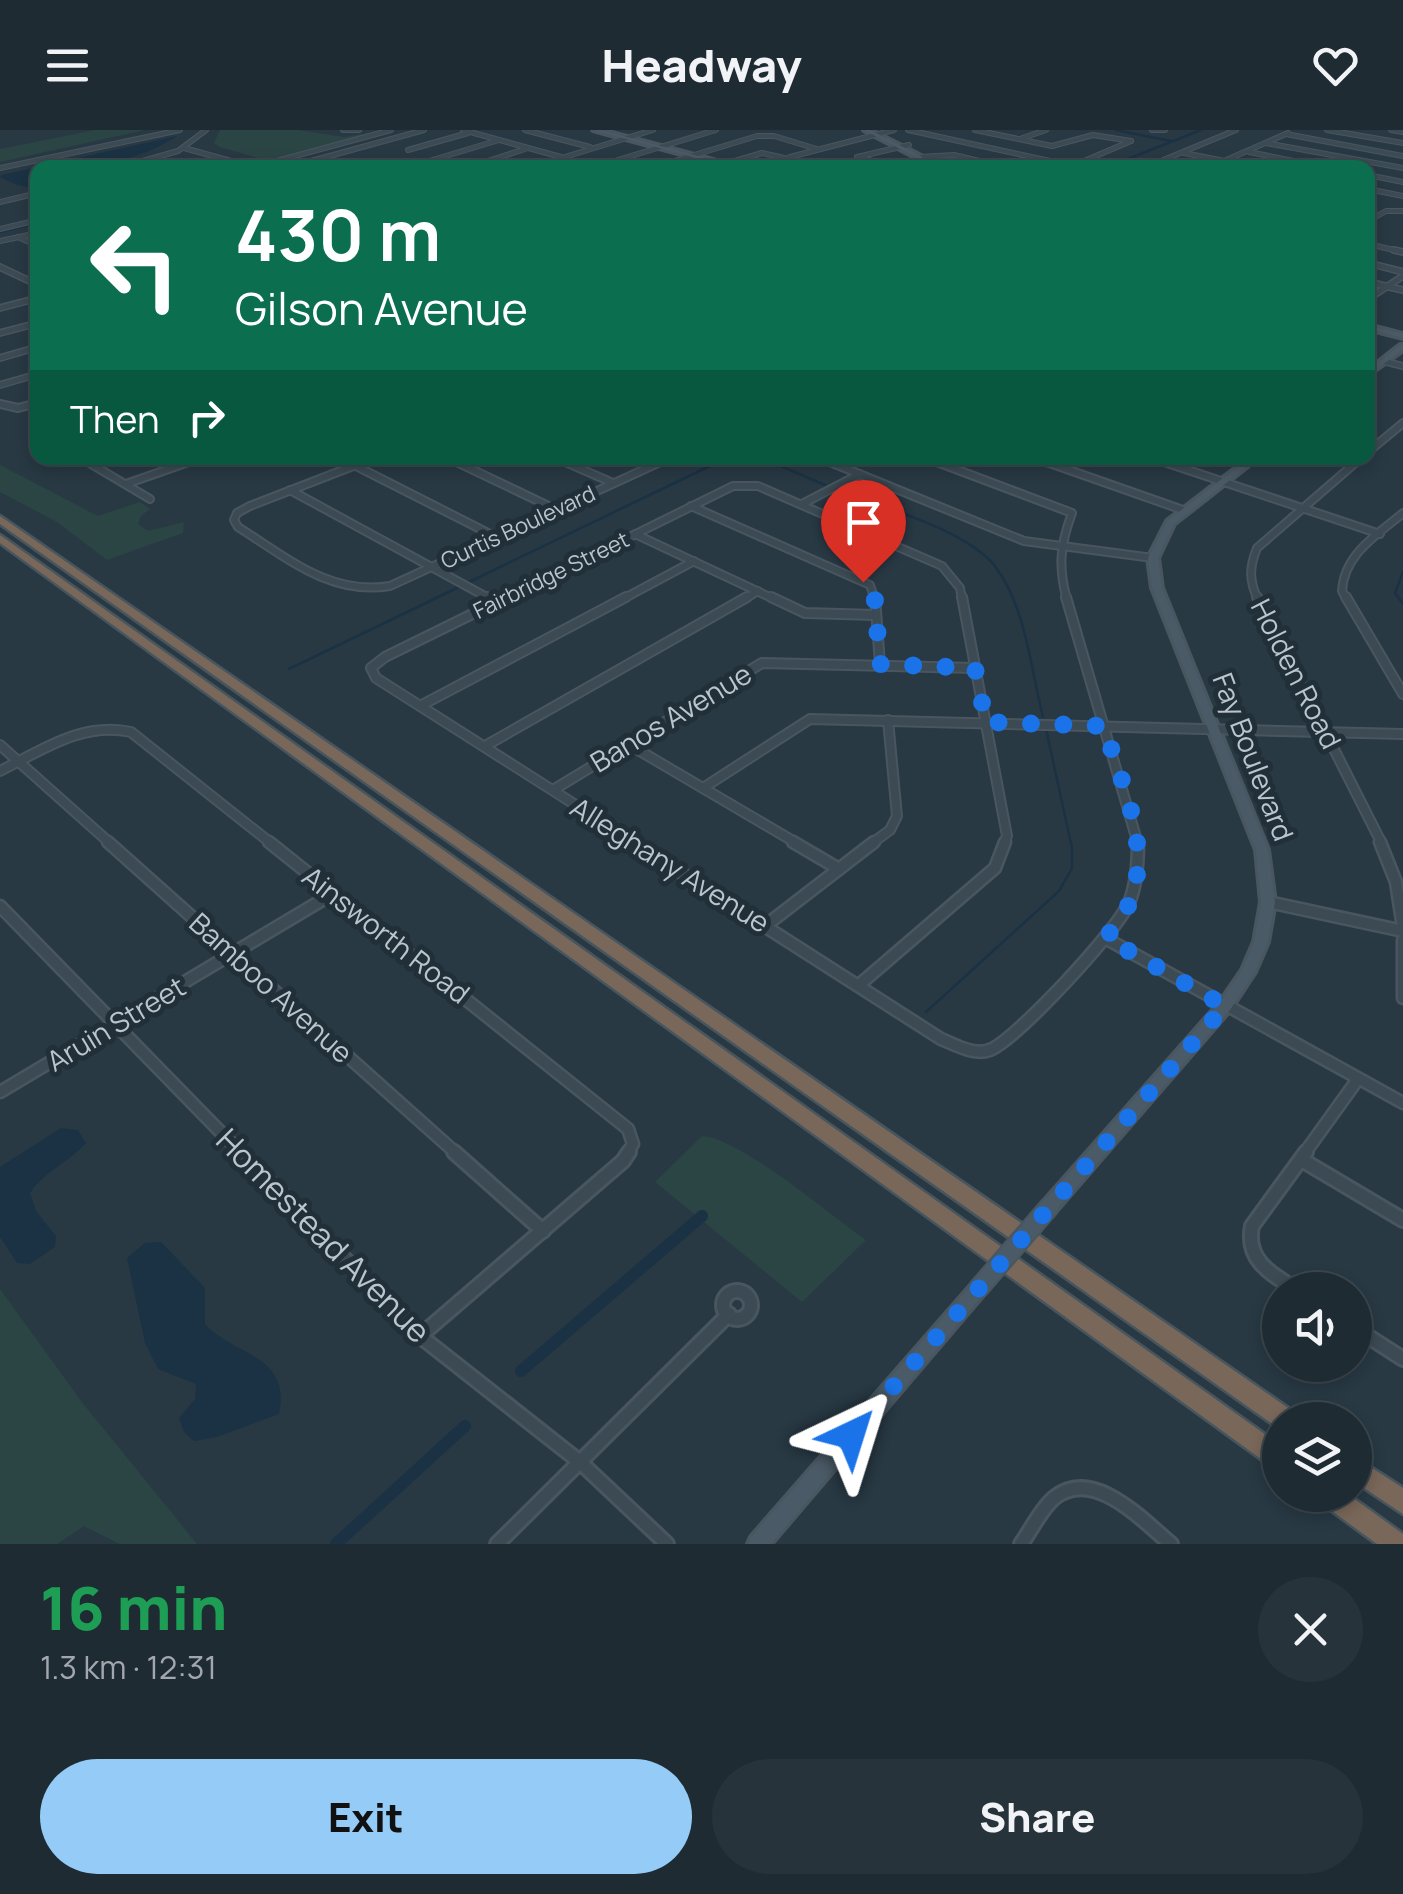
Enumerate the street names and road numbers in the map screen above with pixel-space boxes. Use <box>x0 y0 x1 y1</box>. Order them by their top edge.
street label: Curtis Boulevard <box>436 478 600 576</box>
street label: Fairbridge Street <box>468 524 634 626</box>
street label: Holden Road <box>1243 592 1351 755</box>
street label: Banos Avenue <box>583 654 758 780</box>
street label: Fay Boulevard <box>1205 667 1303 846</box>
street label: Alleghany Avenue <box>564 788 777 941</box>
street label: Ainsworth Road <box>295 857 478 1012</box>
street label: Bamboo Avenue <box>182 904 362 1071</box>
street label: Aruin Street <box>39 967 192 1079</box>
street label: Homestead Avenue <box>207 1118 441 1352</box>

